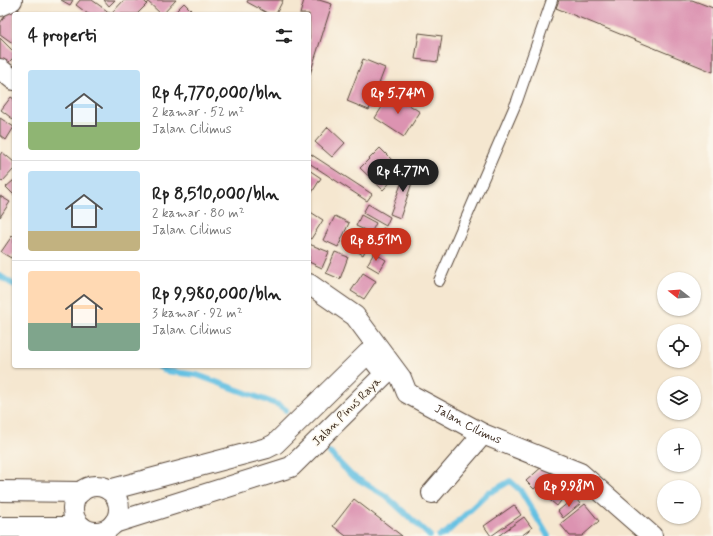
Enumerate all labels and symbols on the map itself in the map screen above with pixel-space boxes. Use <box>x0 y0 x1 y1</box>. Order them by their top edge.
pin: Rp 5.74M <box>357 81 439 115</box>
pin: Rp 4.77M <box>362 159 444 193</box>
pin: Rp 8.51M <box>335 228 417 262</box>
north arrow <box>657 272 701 316</box>
street label: Jalan Pinus Raya <box>309 374 385 450</box>
street label: Jalan Cilimus <box>431 401 504 449</box>
pin: Rp 9.98M <box>528 474 610 508</box>

